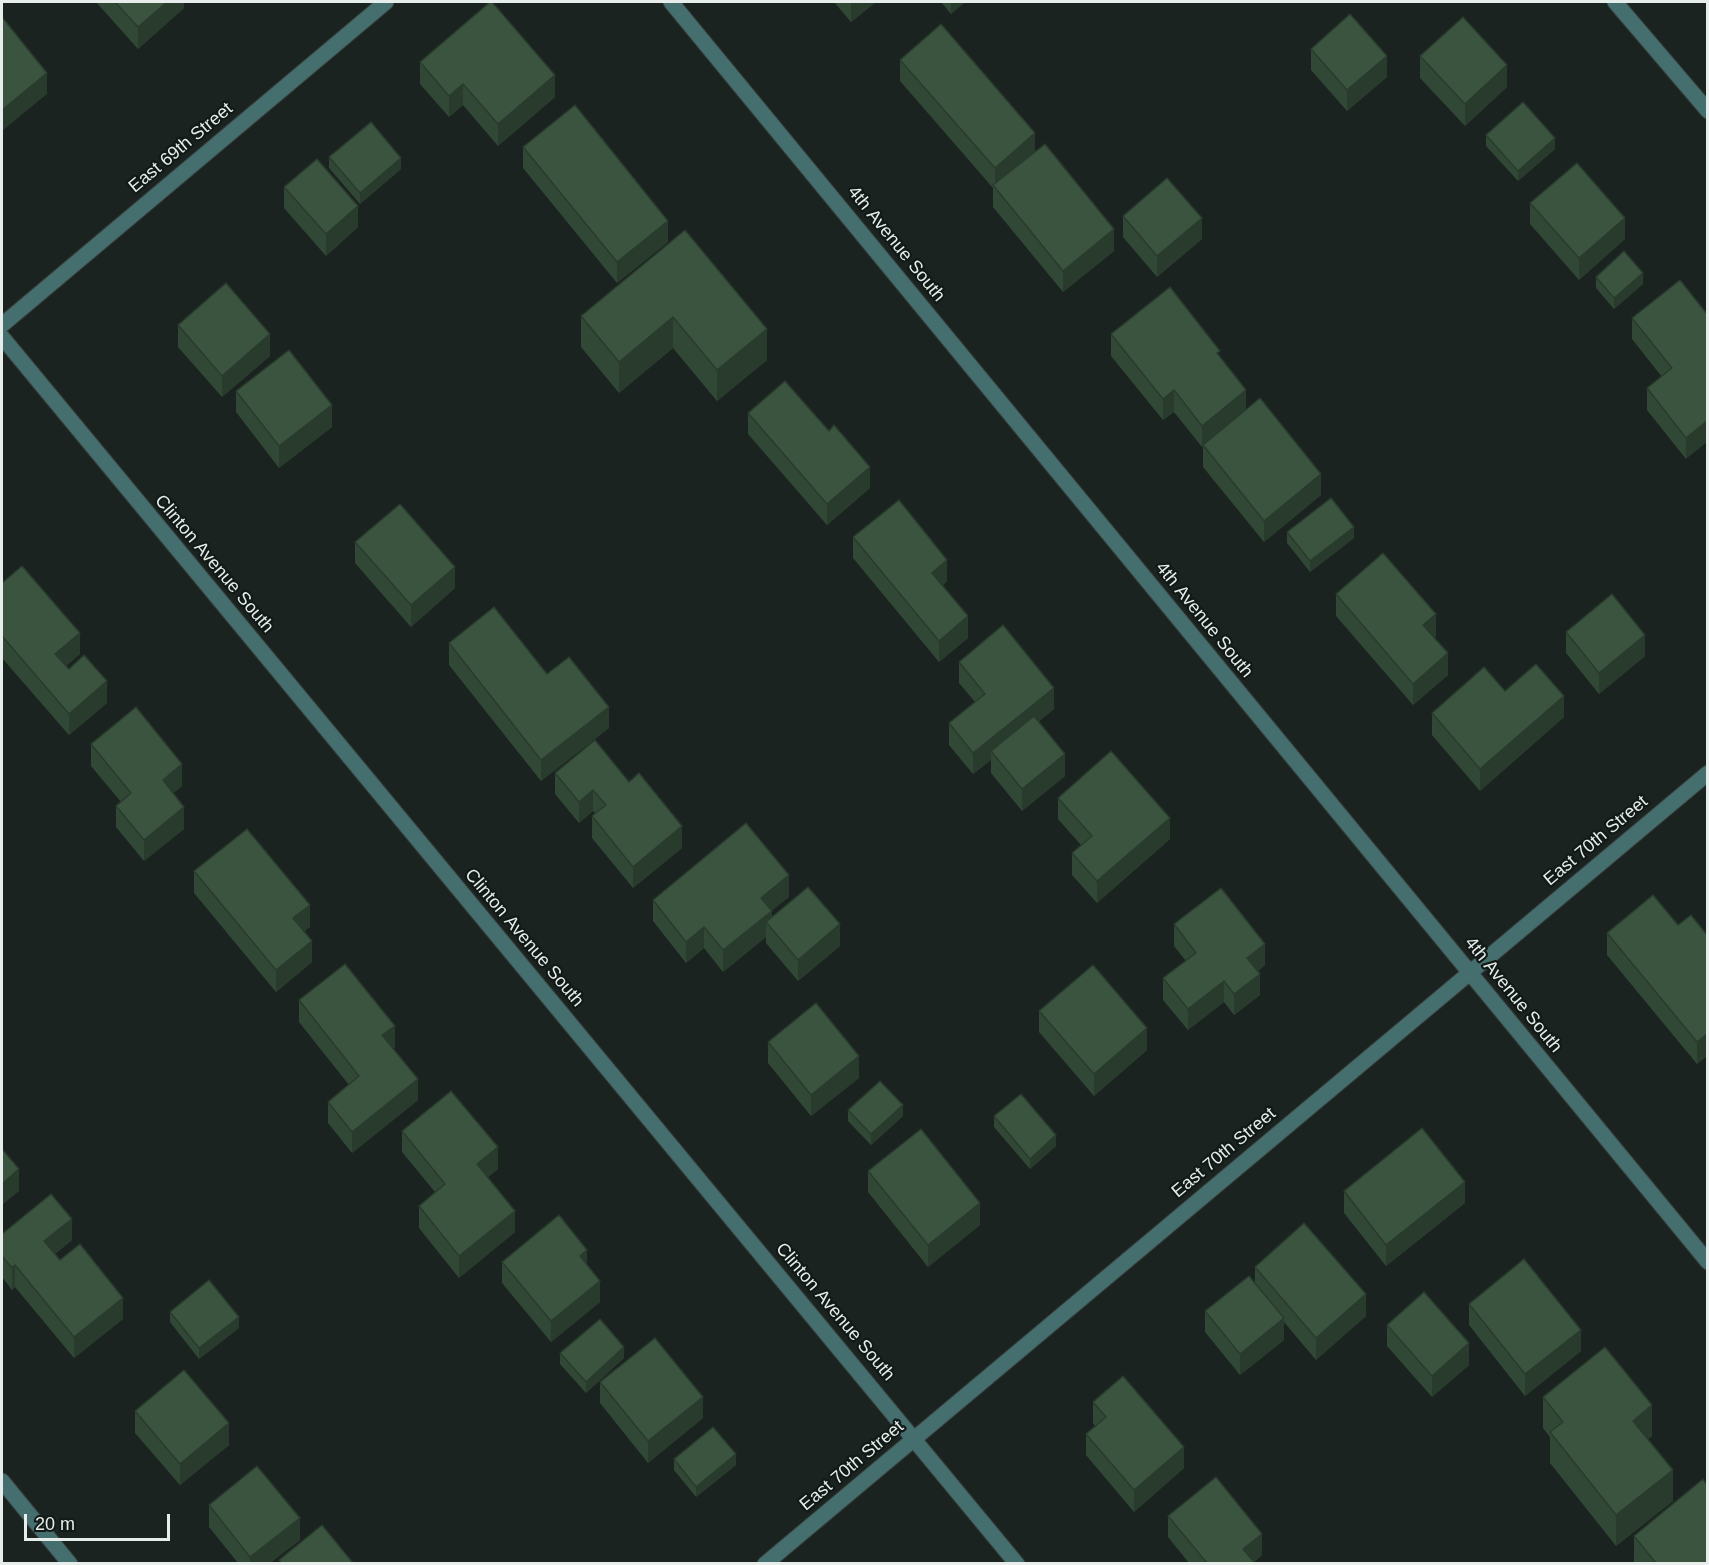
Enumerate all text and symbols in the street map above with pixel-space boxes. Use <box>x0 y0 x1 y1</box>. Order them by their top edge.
street label: East 69th Street <box>125 98 237 198</box>
street label: 4th Avenue South <box>843 182 949 306</box>
street label: Clinton Avenue South <box>150 490 278 638</box>
street label: 4th Avenue South <box>1151 558 1257 682</box>
street label: East 70th Street <box>1540 791 1652 891</box>
street label: Clinton Avenue South <box>460 864 588 1012</box>
street label: 4th Avenue South <box>1460 933 1566 1057</box>
street label: East 70th Street <box>1168 1103 1280 1203</box>
street label: Clinton Avenue South <box>771 1238 899 1386</box>
street label: East 70th Street <box>796 1416 908 1516</box>
scale bar <box>27 1502 172 1540</box>
text: 20 m <box>35 1514 75 1534</box>

